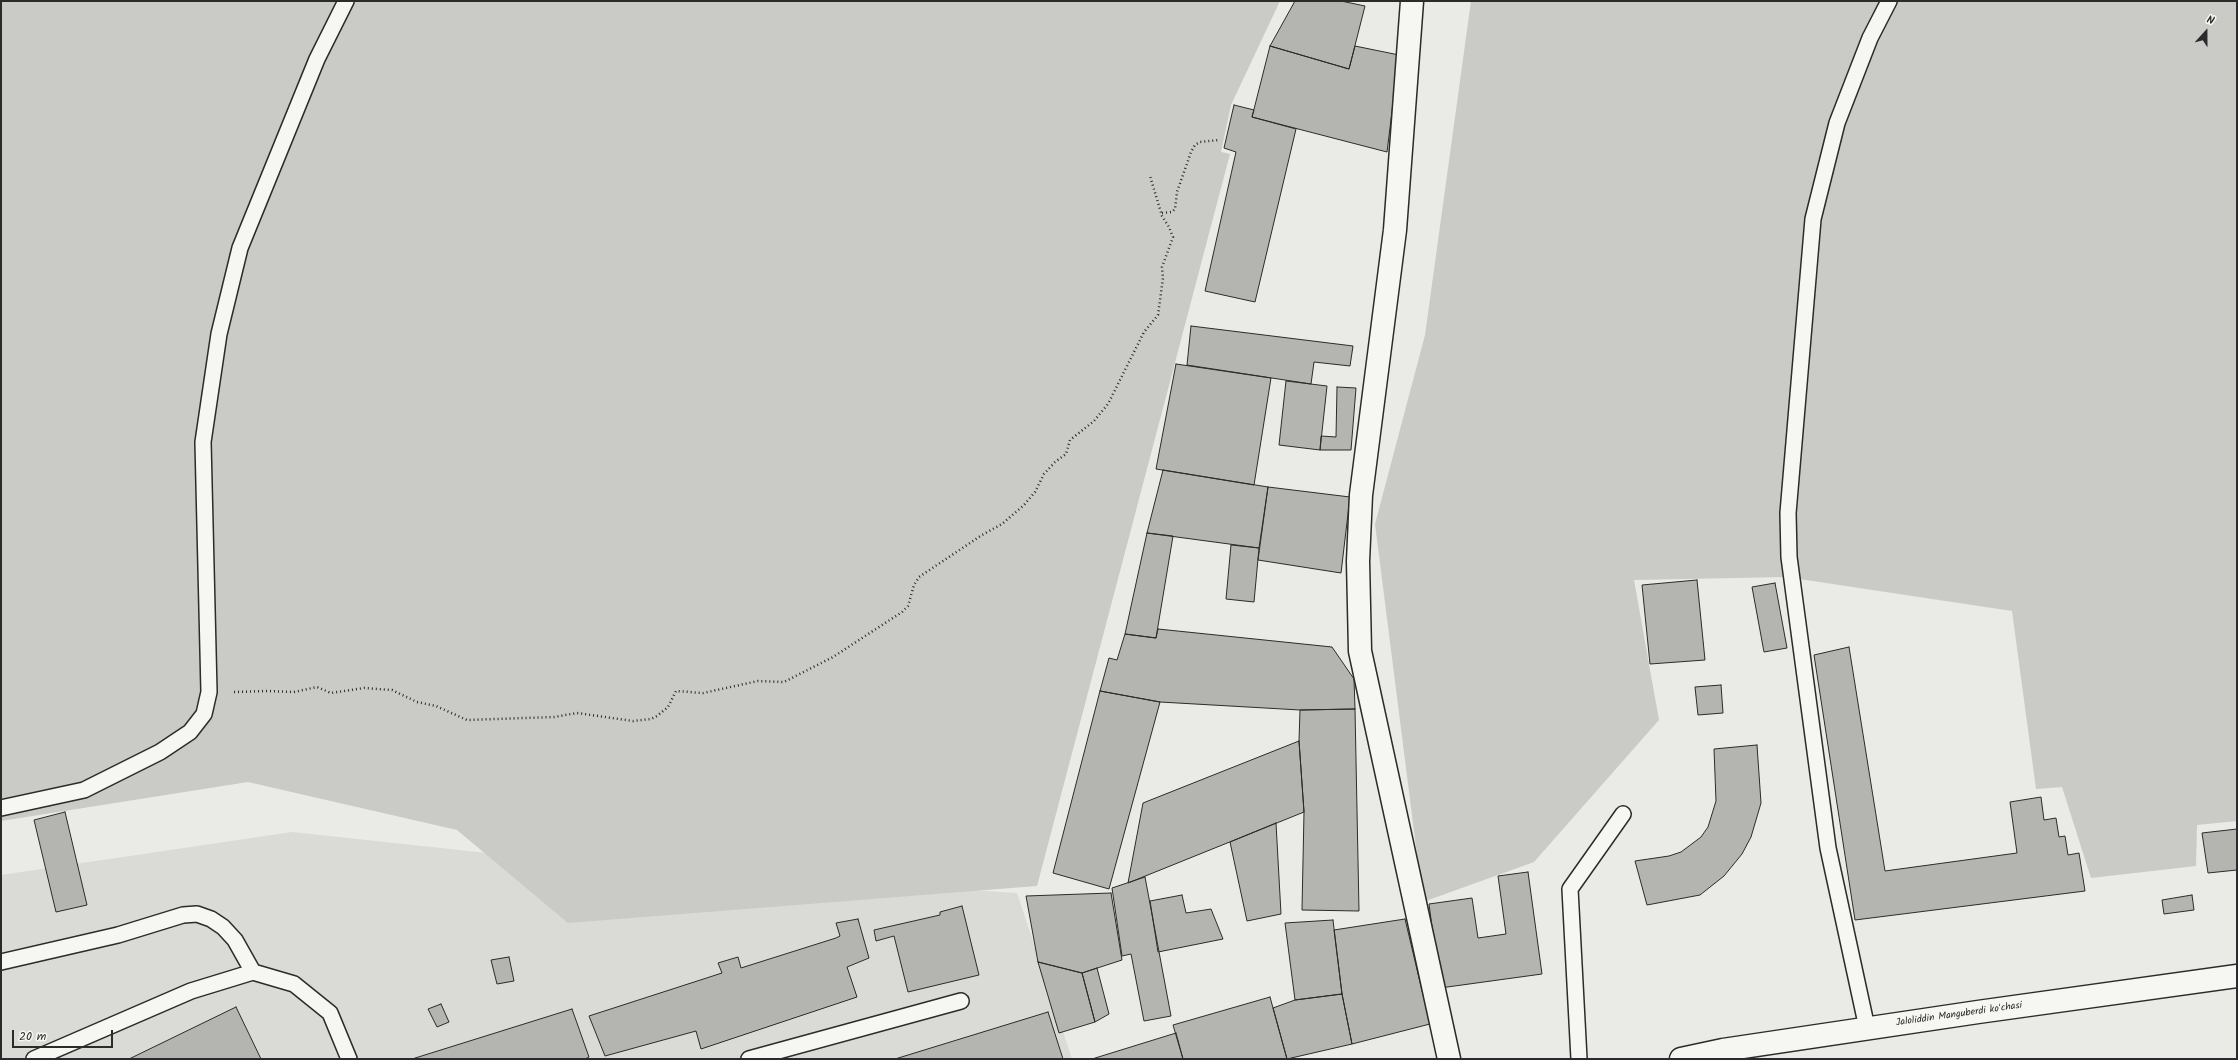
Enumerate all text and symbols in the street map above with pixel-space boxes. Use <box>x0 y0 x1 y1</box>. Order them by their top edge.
text: N <box>2204 11 2217 30</box>
north arrow <box>2186 12 2226 52</box>
street label: Jaloliddin Manguberdi koʻchasi <box>1895 1000 2023 1030</box>
scale bar <box>14 1022 115 1048</box>
text: 20 m <box>19 1027 46 1046</box>

